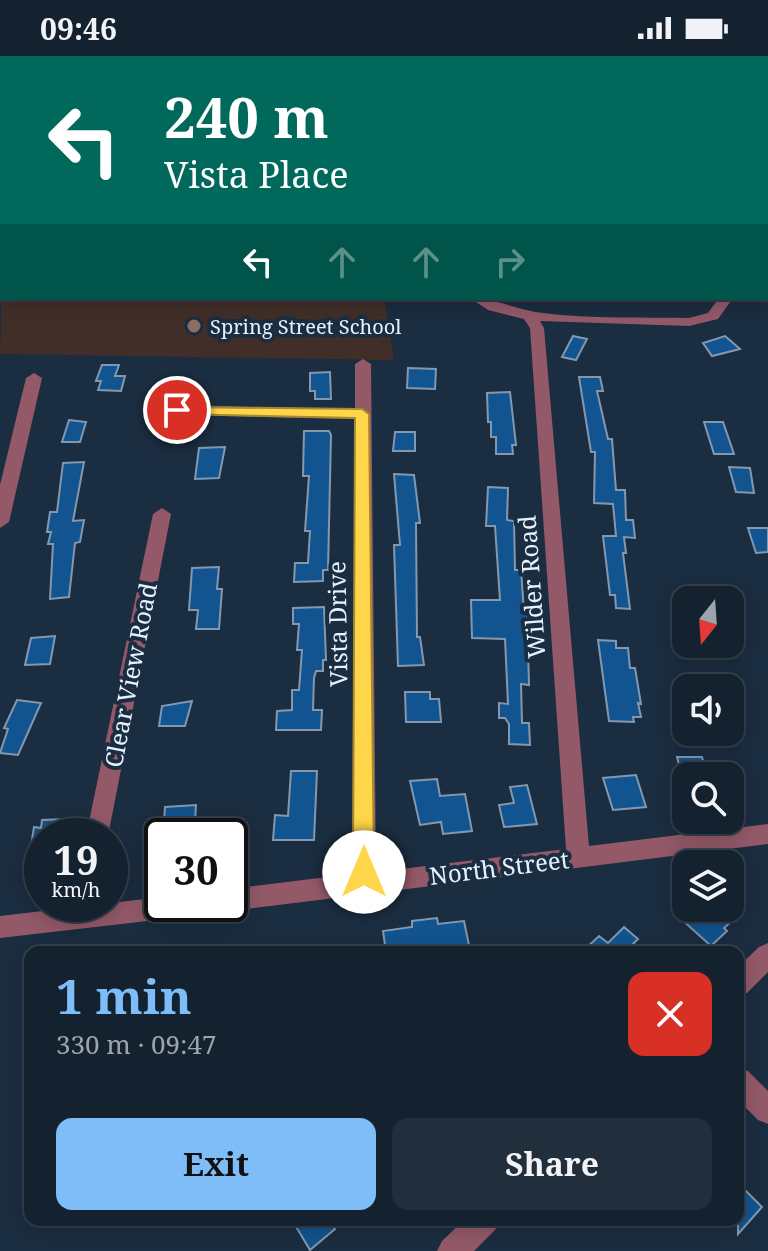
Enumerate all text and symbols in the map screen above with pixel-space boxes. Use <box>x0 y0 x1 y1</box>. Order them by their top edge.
text: 09:46 <box>40 8 117 49</box>
text: 240 m <box>164 78 329 154</box>
icon: left <box>32 88 136 192</box>
text: Vista Place <box>164 150 349 199</box>
icon: left <box>236 240 280 284</box>
icon: ahead <box>320 240 364 284</box>
icon: ahead <box>404 240 448 284</box>
icon: right <box>488 240 532 284</box>
place label: Spring Street School <box>210 313 402 340</box>
marker: Spring Street School <box>185 317 203 335</box>
pin <box>143 376 211 444</box>
icon: arrive <box>155 388 199 432</box>
street label: Wilder Road <box>510 514 552 660</box>
street label: Vista Drive <box>319 561 355 687</box>
street label: Clear View Road <box>96 580 164 770</box>
north arrow <box>672 586 744 658</box>
map controls <box>672 586 744 922</box>
button: sound <box>672 674 744 746</box>
button: search <box>672 762 744 834</box>
speed limit sign: 30 <box>144 818 248 922</box>
position arrow <box>322 830 406 914</box>
text: 19 <box>53 832 99 887</box>
street label: North Street <box>427 842 571 892</box>
button: layers <box>672 850 744 922</box>
text: km/h <box>51 876 101 903</box>
text: 1 min <box>56 963 192 1028</box>
button: close <box>628 972 712 1056</box>
text: 330 m · 09:47 <box>56 1026 217 1062</box>
button: Exit <box>56 1118 376 1210</box>
button: Share <box>392 1118 712 1210</box>

